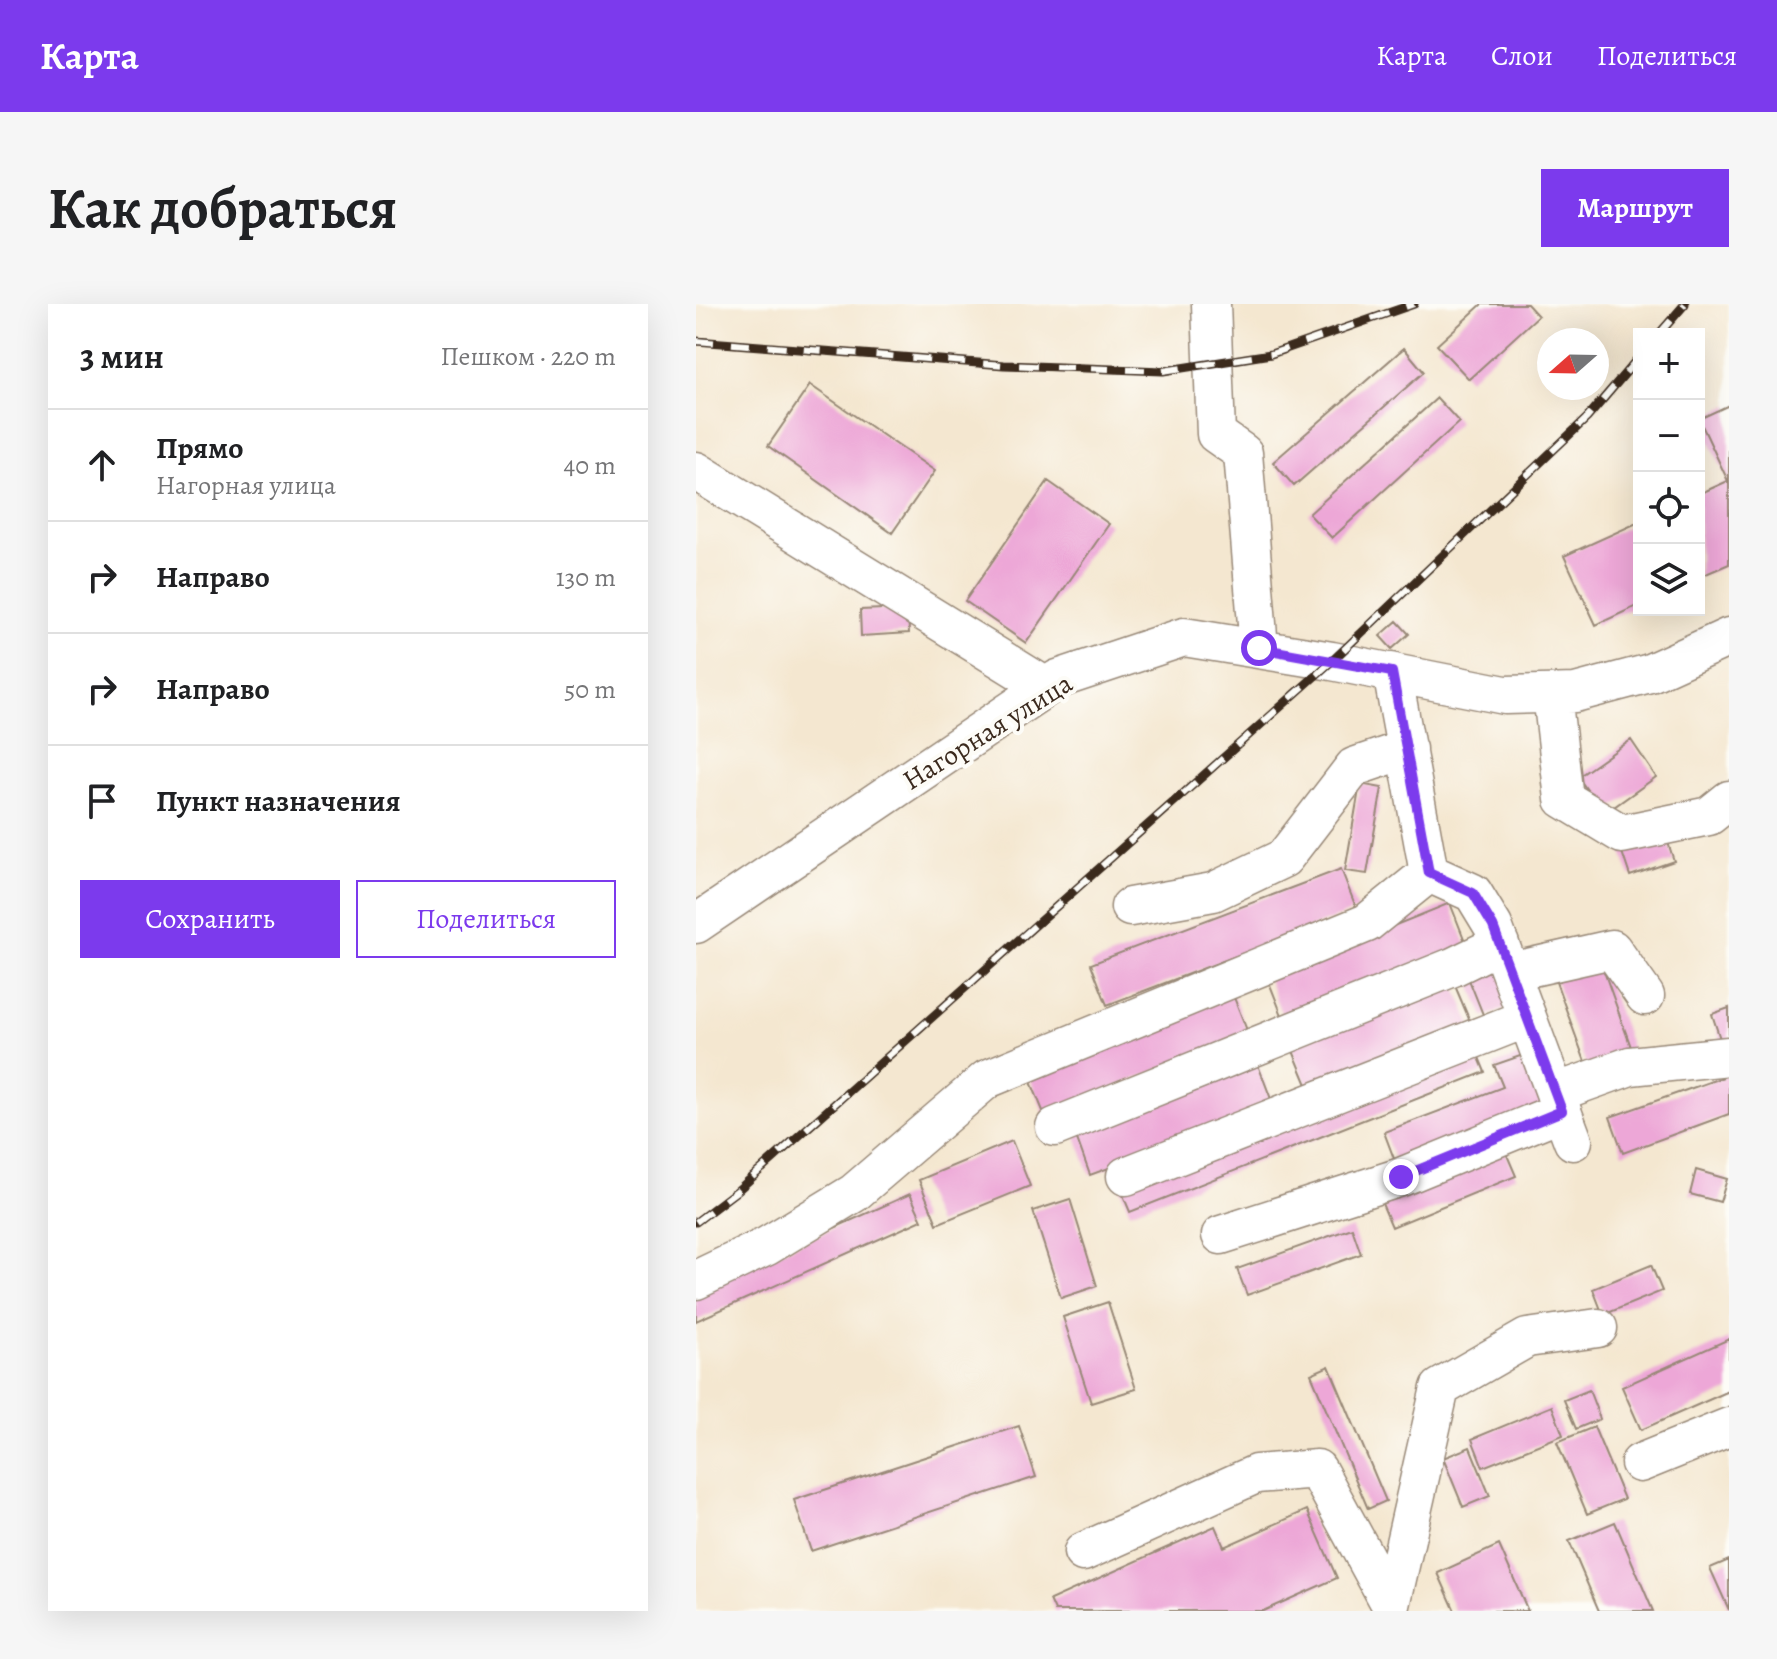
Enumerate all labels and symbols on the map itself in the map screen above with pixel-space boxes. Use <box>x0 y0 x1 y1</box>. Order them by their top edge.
north arrow <box>1537 328 1609 400</box>
route start <box>1241 630 1277 666</box>
street label: Нагорная улица <box>895 664 1080 799</box>
route end <box>1383 1159 1419 1195</box>

